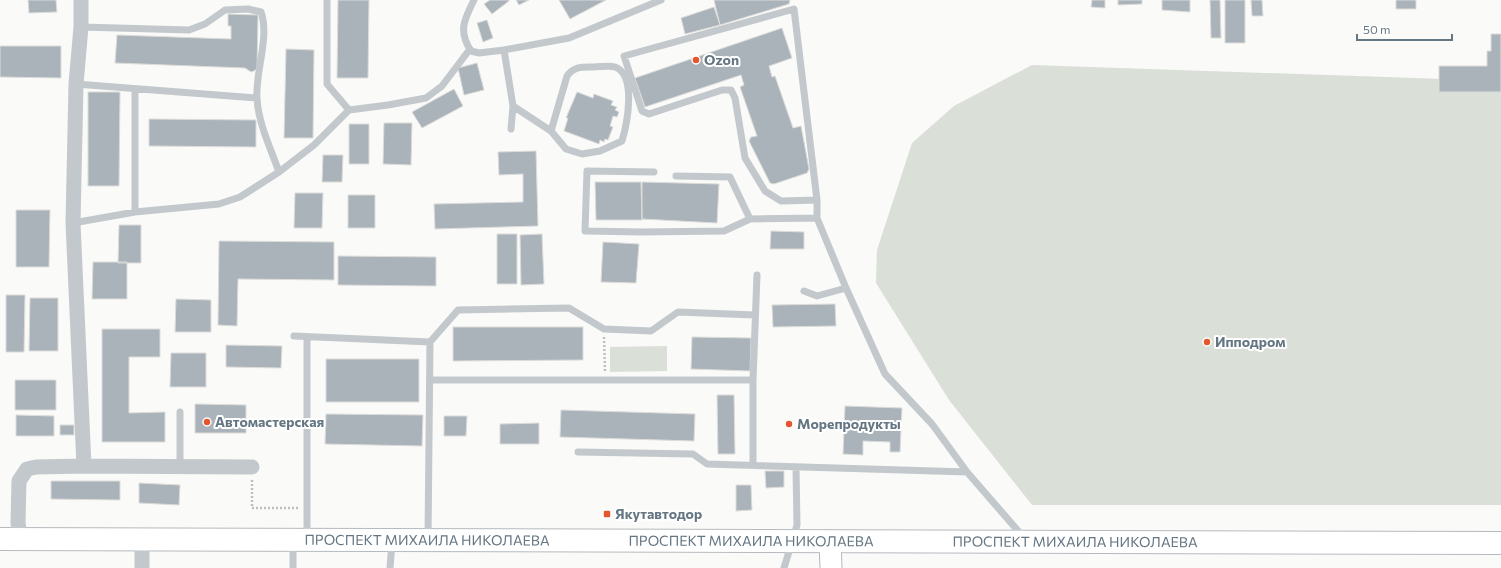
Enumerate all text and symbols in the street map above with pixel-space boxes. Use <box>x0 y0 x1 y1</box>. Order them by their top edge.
scale bar <box>1357 16 1452 42</box>
text: 50 m <box>1363 22 1391 36</box>
place label: Ozon <box>704 51 739 68</box>
marker: Ozon <box>691 55 701 65</box>
place label: Ипподром <box>1215 333 1286 350</box>
marker: Ипподром <box>1202 337 1212 347</box>
place label: Автомастерская <box>215 413 324 430</box>
place label: Морепродукты <box>797 415 901 432</box>
marker: Автомастерская <box>202 417 212 427</box>
marker: Морепродукты <box>784 419 794 429</box>
place label: Якутавтодор <box>615 505 702 522</box>
marker: Якутавтодор <box>602 509 612 519</box>
street label: ПРОСПЕКТ МИХАИЛА НИКОЛАЕВА <box>304 531 550 548</box>
street label: ПРОСПЕКТ МИХАИЛА НИКОЛАЕВА <box>628 532 874 549</box>
street label: ПРОСПЕКТ МИХАИЛА НИКОЛАЕВА <box>952 533 1198 550</box>

